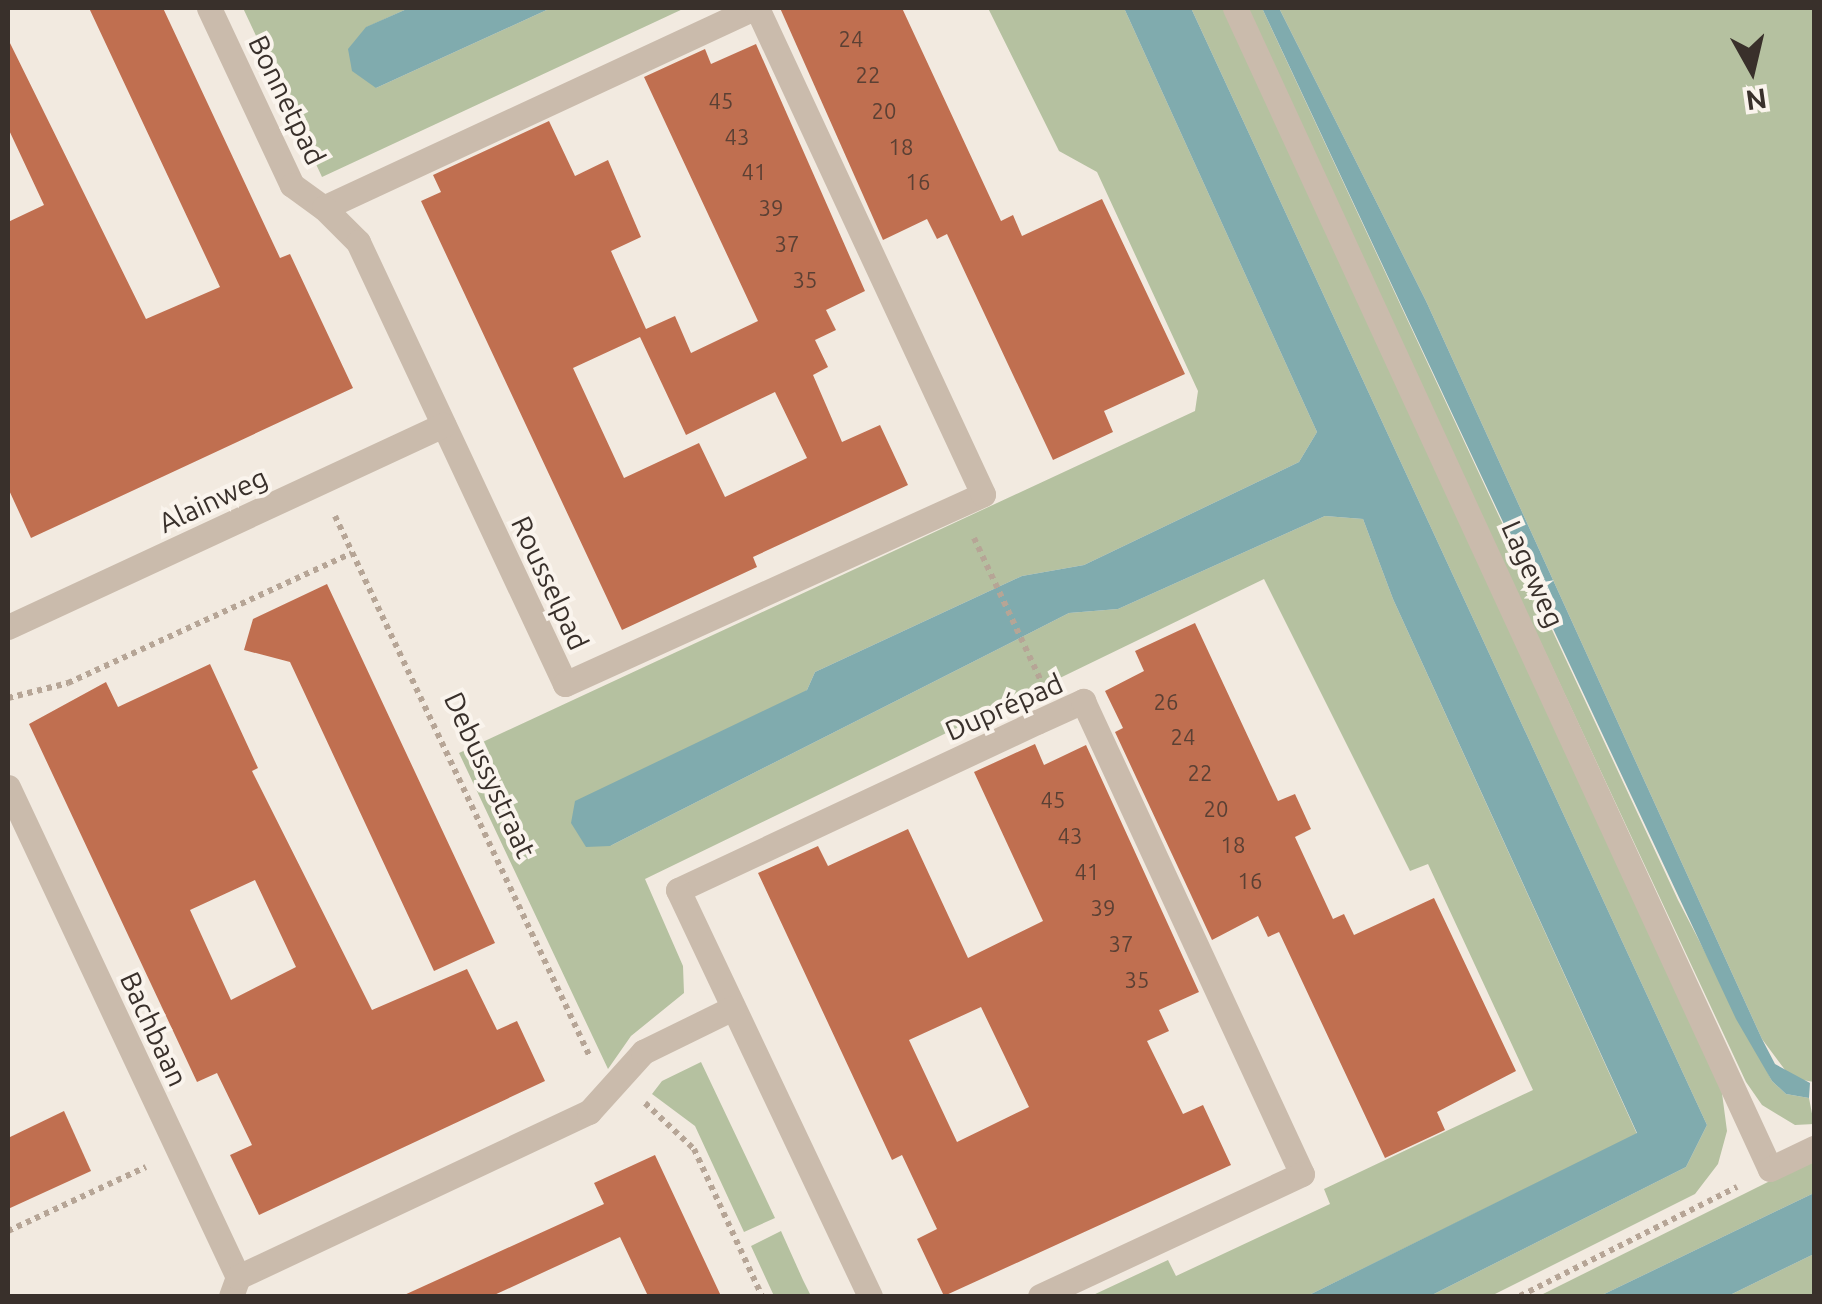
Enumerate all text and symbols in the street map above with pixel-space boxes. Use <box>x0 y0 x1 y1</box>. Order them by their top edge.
north arrow <box>1702 20 1802 120</box>
house number: 24 <box>839 26 863 52</box>
street label: Bonnetpad <box>241 30 333 170</box>
house number: 22 <box>856 62 880 88</box>
text: N <box>1744 83 1769 117</box>
house number: 45 <box>709 88 733 114</box>
house number: 20 <box>872 98 896 124</box>
house number: 43 <box>725 124 749 150</box>
house number: 18 <box>889 134 913 160</box>
house number: 41 <box>742 159 766 185</box>
house number: 16 <box>906 169 930 195</box>
house number: 39 <box>759 195 783 221</box>
house number: 37 <box>775 231 799 257</box>
house number: 35 <box>793 267 817 293</box>
street label: Alainweg <box>153 460 273 540</box>
street label: Rousselpad <box>504 511 596 655</box>
street label: Lageweg <box>1495 515 1571 633</box>
street label: Duprépad <box>940 666 1068 748</box>
street label: Debussystraat <box>437 687 543 863</box>
house number: 26 <box>1154 689 1178 715</box>
house number: 24 <box>1171 724 1195 750</box>
house number: 22 <box>1188 760 1212 786</box>
house number: 45 <box>1041 787 1065 813</box>
house number: 20 <box>1204 796 1228 822</box>
house number: 43 <box>1058 823 1082 849</box>
house number: 18 <box>1221 832 1245 858</box>
house number: 41 <box>1075 859 1099 885</box>
house number: 16 <box>1238 868 1262 894</box>
house number: 39 <box>1091 895 1115 921</box>
house number: 37 <box>1109 931 1133 957</box>
street label: Bachbaan <box>113 966 195 1092</box>
house number: 35 <box>1125 967 1149 993</box>

